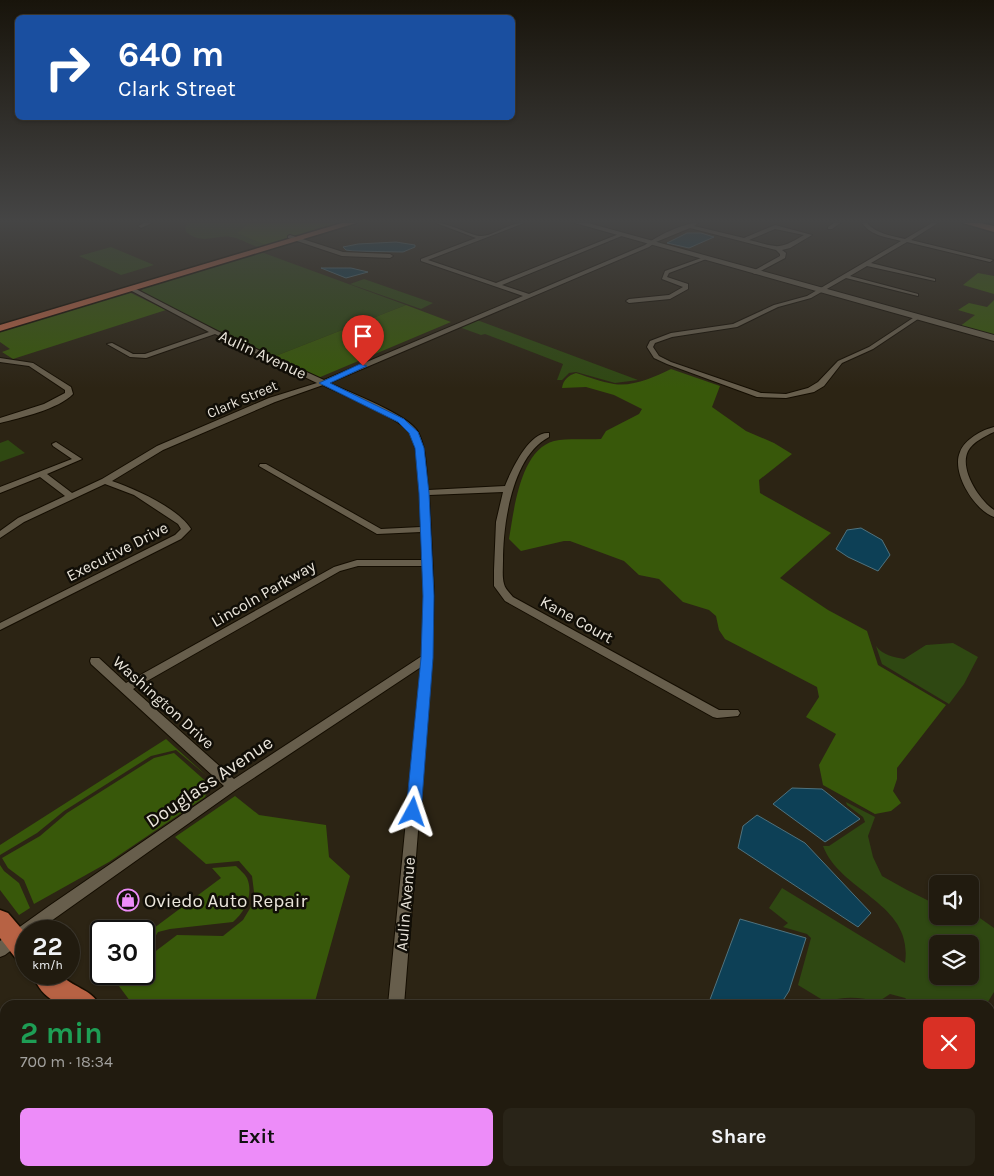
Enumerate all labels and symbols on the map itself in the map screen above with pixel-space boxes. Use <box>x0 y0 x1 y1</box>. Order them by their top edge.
pin <box>342 315 384 366</box>
street label: Aulin Avenue <box>216 326 310 383</box>
street label: Clark Street <box>204 377 280 422</box>
street label: Executive Drive <box>63 518 171 585</box>
street label: Lincoln Parkway <box>208 556 319 631</box>
street label: Kane Court <box>537 592 616 647</box>
street label: Washington Drive <box>109 652 218 753</box>
street label: Douglass Avenue <box>142 731 277 832</box>
position arrow <box>386 785 438 837</box>
street label: Aulin Avenue <box>392 856 419 952</box>
shop icon: Oviedo Auto Repair <box>116 888 140 912</box>
place label: Oviedo Auto Repair <box>144 890 307 912</box>
speed limit sign: 30 <box>90 920 155 985</box>

